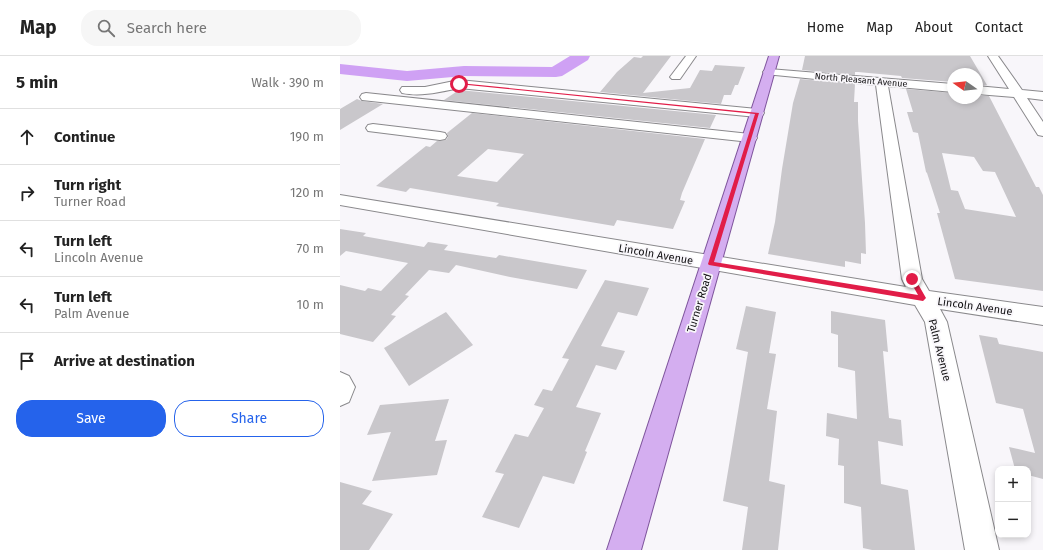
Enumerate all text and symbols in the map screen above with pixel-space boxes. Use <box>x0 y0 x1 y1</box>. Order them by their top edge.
search box <box>81 10 361 46</box>
text: Map <box>20 16 57 39</box>
icon: search <box>95 17 117 39</box>
text: Search here <box>127 19 207 37</box>
text: Home <box>807 19 844 36</box>
text: Map <box>866 19 893 36</box>
text: About <box>915 19 953 36</box>
text: Contact <box>975 19 1023 36</box>
north arrow <box>947 68 983 104</box>
street label: North Pleasant Avenue <box>814 71 908 89</box>
text: 5 min <box>16 72 58 93</box>
text: Walk · 390 m <box>251 75 324 90</box>
route start <box>450 75 468 93</box>
icon: ahead <box>16 126 38 148</box>
text: Continue <box>54 128 115 146</box>
text: 190 m <box>290 129 324 144</box>
text: Turn right <box>54 176 121 194</box>
icon: right <box>16 182 38 204</box>
text: 120 m <box>290 185 324 200</box>
text: Turner Road <box>54 194 126 209</box>
text: Turn left <box>54 232 112 250</box>
icon: left <box>16 238 38 260</box>
text: 70 m <box>297 241 324 256</box>
street label: Lincoln Avenue <box>618 242 694 267</box>
text: Lincoln Avenue <box>54 250 143 265</box>
route end <box>903 270 921 288</box>
street label: Turner Road <box>684 272 715 334</box>
text: Turn left <box>54 288 112 306</box>
icon: left <box>16 294 38 316</box>
street label: Lincoln Avenue <box>937 295 1013 318</box>
text: 10 m <box>297 297 324 312</box>
text: Palm Avenue <box>54 306 129 321</box>
street label: Palm Avenue <box>925 318 954 383</box>
icon: arrive <box>16 350 38 372</box>
text: Arrive at destination <box>54 352 195 370</box>
button: Save <box>16 400 166 437</box>
button: Share <box>174 400 324 437</box>
map controls <box>995 466 1031 538</box>
button: + <box>995 466 1031 502</box>
button: − <box>995 502 1031 538</box>

